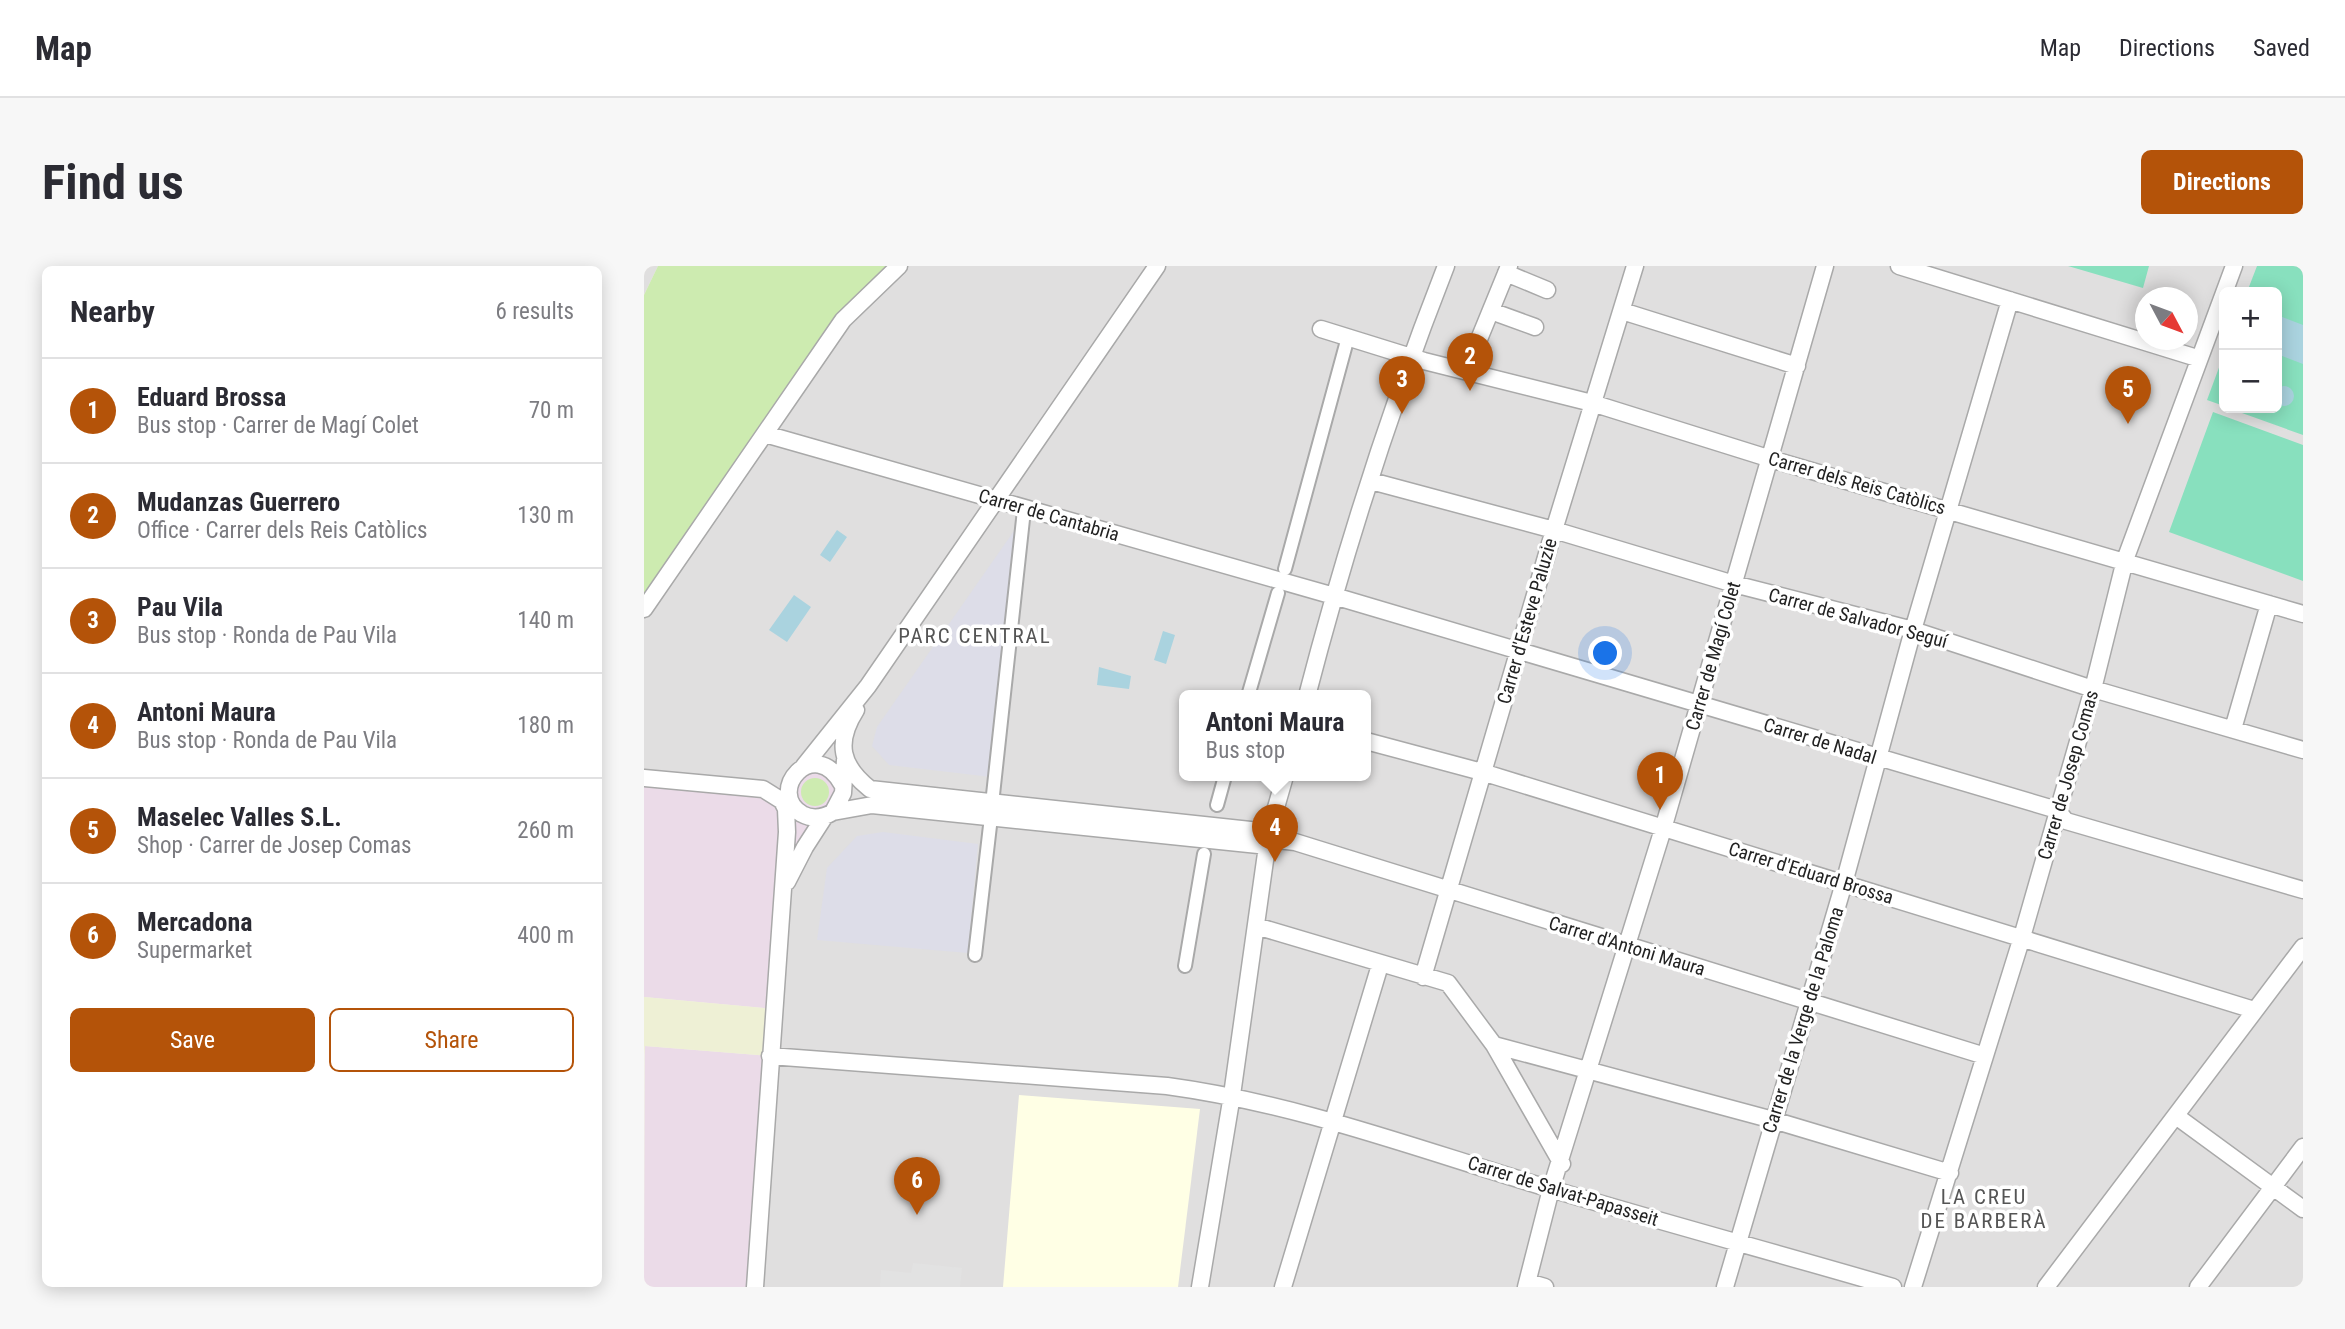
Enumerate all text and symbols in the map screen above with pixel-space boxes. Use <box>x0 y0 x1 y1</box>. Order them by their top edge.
text: Map <box>35 29 92 68</box>
text: Map <box>2040 34 2081 62</box>
text: Directions <box>2119 34 2215 62</box>
text: Saved <box>2253 34 2310 62</box>
button: Directions <box>2141 150 2303 214</box>
text: Find us <box>42 154 184 211</box>
north arrow <box>2135 287 2198 350</box>
map controls <box>2219 287 2282 413</box>
button: + <box>2219 287 2282 350</box>
text: Nearby <box>70 294 155 329</box>
text: 6 results <box>496 298 574 325</box>
pin: 2 <box>1447 333 1493 391</box>
button: − <box>2219 350 2282 413</box>
pin: 3 <box>1379 356 1425 414</box>
pin: 5 <box>2105 366 2151 424</box>
text: Eduard Brossa <box>137 382 286 412</box>
text: 1 <box>87 397 99 424</box>
text: 70 m <box>529 397 574 424</box>
text: Bus stop · Carrer de Magí Colet <box>137 412 419 439</box>
street label: Carrer dels Reis Catòlics <box>1766 447 1948 519</box>
street label: Carrer de Cantabria <box>976 484 1122 546</box>
text: Mudanzas Guerrero <box>137 487 340 517</box>
text: 2 <box>87 502 99 529</box>
text: 130 m <box>517 502 574 529</box>
text: Office · Carrer dels Reis Catòlics <box>137 517 428 544</box>
street label: Carrer d'Esteve Paluzie <box>1492 535 1562 707</box>
street label: Carrer de Magí Colet <box>1681 579 1745 733</box>
street label: Carrer de Salvador Seguí <box>1766 583 1951 653</box>
text: Pau Vila <box>137 592 223 622</box>
text: 3 <box>87 607 99 634</box>
text: 140 m <box>517 607 574 634</box>
text: Bus stop · Ronda de Pau Vila <box>137 622 397 649</box>
district label: PARC CENTRAL <box>898 624 1052 648</box>
your location <box>1588 636 1622 670</box>
street label: Carrer de Josep Comas <box>2033 688 2103 862</box>
popup <box>1179 690 1371 781</box>
text: Antoni Maura <box>137 697 276 727</box>
text: Antoni Maura <box>1206 707 1344 737</box>
text: 4 <box>87 712 99 739</box>
text: 180 m <box>517 712 574 739</box>
street label: Carrer de Nadal <box>1761 713 1879 769</box>
text: Bus stop · Ronda de Pau Vila <box>137 727 397 754</box>
text: Bus stop <box>1206 737 1285 764</box>
pin: 1 <box>1637 752 1683 810</box>
text: Maselec Valles S.L. <box>137 802 342 832</box>
pin: 4 <box>1252 804 1298 862</box>
text: 5 <box>87 817 99 844</box>
text: 260 m <box>517 817 574 844</box>
text: Shop · Carrer de Josep Comas <box>137 832 411 859</box>
street label: Carrer d'Eduard Brossa <box>1726 837 1896 909</box>
street label: Carrer de la Verge de la Paloma <box>1758 904 1848 1136</box>
text: Mercadona <box>137 907 253 937</box>
street label: Carrer d'Antoni Maura <box>1546 911 1708 981</box>
text: 6 <box>87 922 99 949</box>
text: 400 m <box>517 922 574 949</box>
text: Supermarket <box>137 937 252 964</box>
button: Save <box>70 1008 315 1072</box>
button: Share <box>329 1008 574 1072</box>
street label: Carrer de Salvat-Papasseit <box>1465 1151 1661 1231</box>
pin: 6 <box>894 1157 940 1215</box>
district label: LA CREU DE BARBERÀ <box>1920 1185 2048 1233</box>

